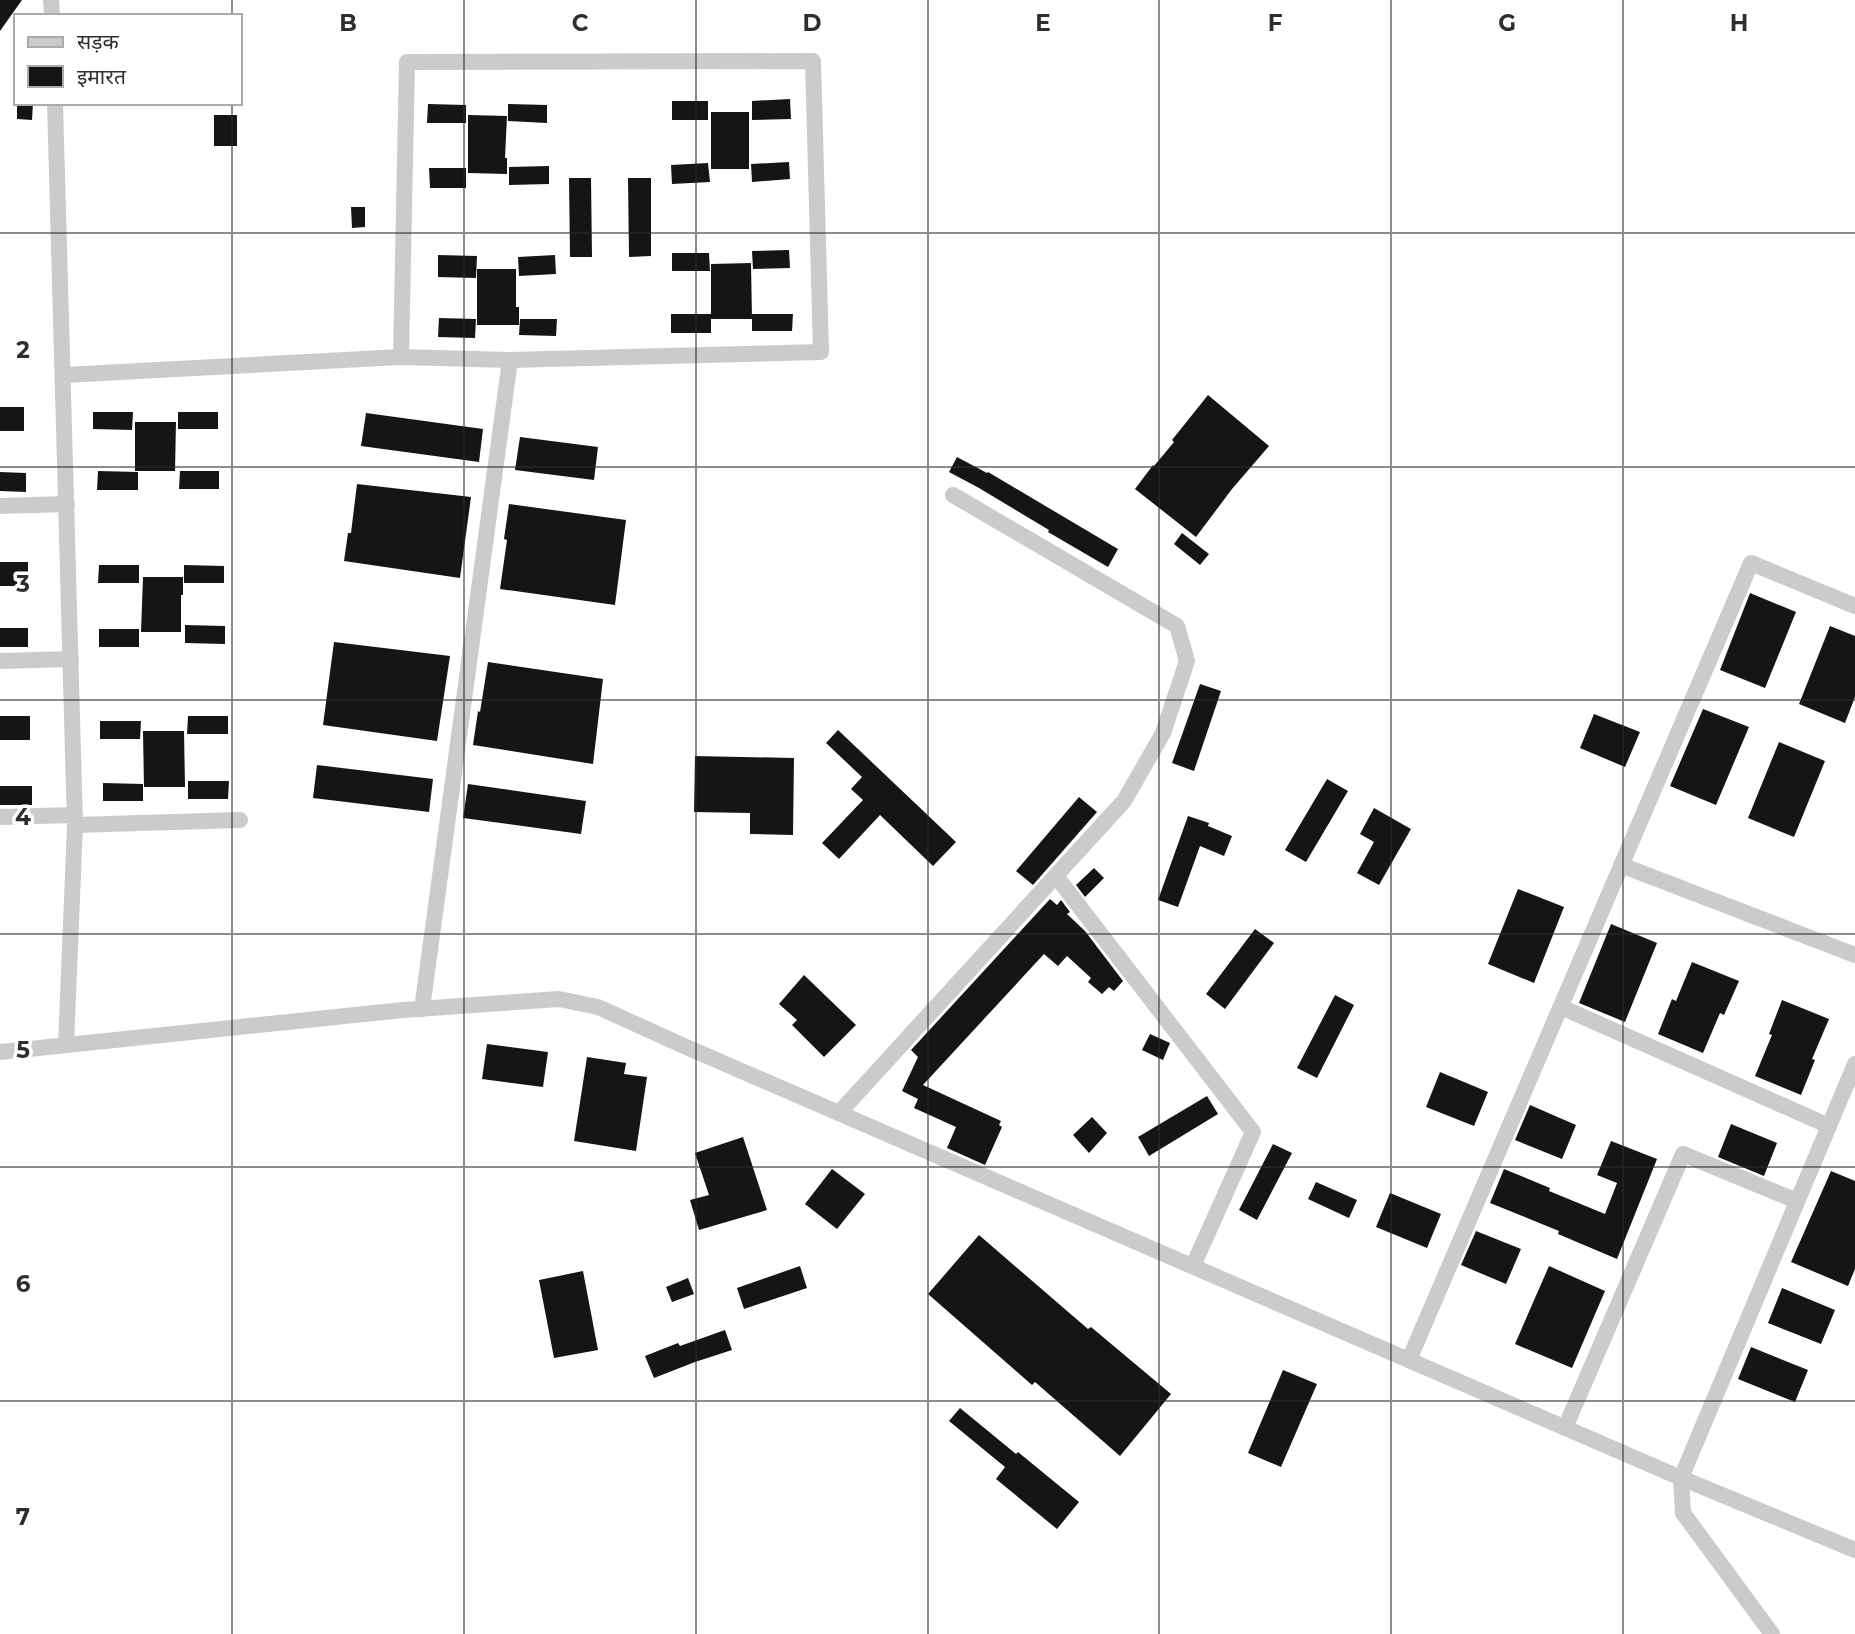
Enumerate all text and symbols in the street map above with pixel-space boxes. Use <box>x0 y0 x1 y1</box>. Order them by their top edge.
text: B <box>339 9 357 37</box>
text: C <box>572 9 589 37</box>
text: D <box>803 9 822 37</box>
text: E <box>1035 9 1051 37</box>
text: F <box>1268 9 1283 37</box>
text: G <box>1498 9 1516 37</box>
text: H <box>1730 9 1748 37</box>
legend <box>14 14 242 105</box>
text: सड़क <box>77 29 119 54</box>
text: इमारत <box>77 64 127 89</box>
text: 2 <box>16 336 30 364</box>
text: 3 <box>15 570 30 598</box>
text: 4 <box>15 803 31 831</box>
text: 5 <box>16 1036 30 1064</box>
text: 6 <box>16 1270 31 1298</box>
text: 7 <box>16 1503 30 1531</box>

